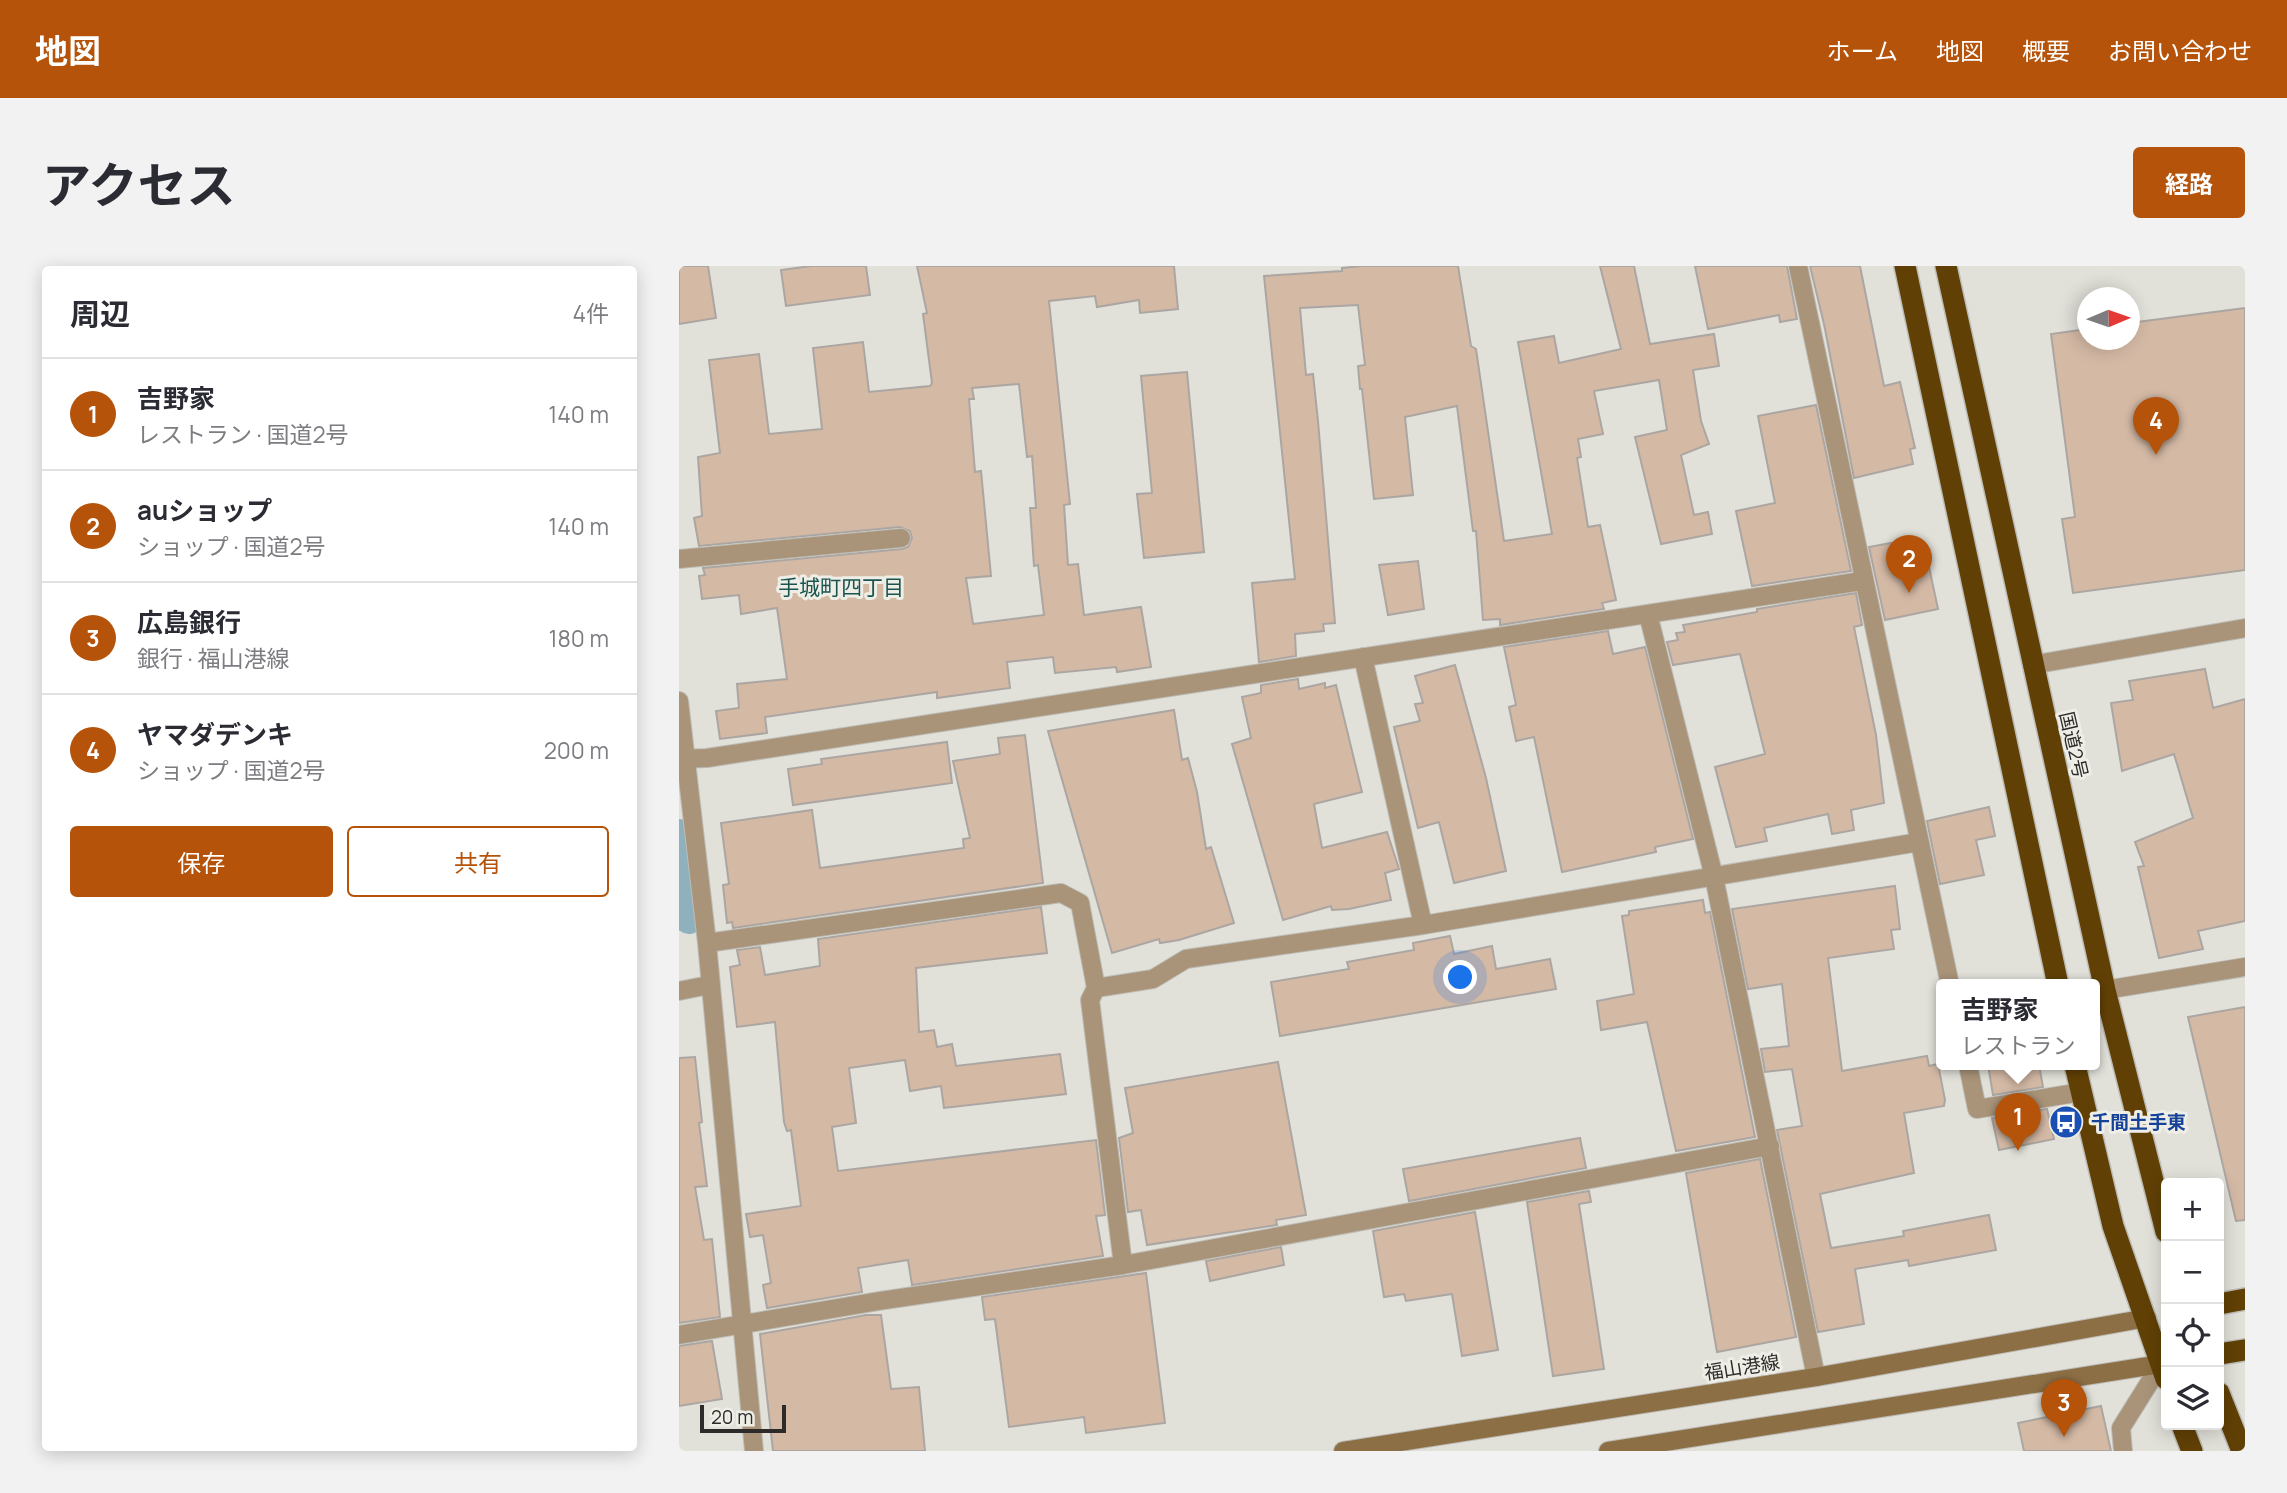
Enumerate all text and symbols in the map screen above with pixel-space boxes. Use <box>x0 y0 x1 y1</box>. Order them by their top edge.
text: 地図 <box>35 28 101 73</box>
text: ホーム <box>1827 34 1898 67</box>
text: 地図 <box>1936 34 1984 67</box>
text: 概要 <box>2022 34 2070 67</box>
text: お問い合わせ <box>2108 34 2252 67</box>
button: 経路 <box>2133 147 2245 218</box>
text: アクセス <box>42 151 236 218</box>
north arrow <box>2077 287 2140 350</box>
text: 周辺 <box>70 293 130 334</box>
text: 4件 <box>572 297 609 329</box>
text: 吉野家 <box>137 380 215 416</box>
pin: 4 <box>2133 397 2179 455</box>
text: 1 <box>88 398 98 430</box>
text: 140 m <box>548 398 609 430</box>
text: レストラン · 国道2号 <box>137 418 349 450</box>
text: auショップ <box>137 492 272 528</box>
text: 2 <box>86 510 100 542</box>
text: 140 m <box>548 510 609 542</box>
text: ショップ · 国道2号 <box>137 530 326 562</box>
pin: 2 <box>1886 535 1932 593</box>
district label: 手城町四丁目 <box>778 573 904 601</box>
text: 広島銀行 <box>137 604 241 640</box>
text: 3 <box>86 622 100 654</box>
text: 180 m <box>549 622 609 654</box>
text: 銀行 · 福山港線 <box>137 642 289 674</box>
street label: 国道2号 <box>2054 709 2094 781</box>
text: ヤマダデンキ <box>137 716 293 752</box>
text: 4 <box>86 734 100 766</box>
text: 200 m <box>544 734 609 766</box>
text: ショップ · 国道2号 <box>137 754 326 786</box>
button: 保存 <box>70 826 333 897</box>
button: 共有 <box>347 826 609 897</box>
your location <box>1443 960 1477 994</box>
popup <box>1936 979 2100 1070</box>
text: 吉野家 <box>1961 991 2039 1027</box>
text: レストラン <box>1961 1029 2076 1061</box>
pin: 1 <box>1995 1093 2041 1151</box>
bus stop icon: 千間土手東 <box>2047 1103 2085 1141</box>
place label: 千間土手東 <box>2091 1109 2186 1135</box>
map controls <box>2161 1178 2224 1430</box>
button: + <box>2161 1178 2224 1241</box>
button: − <box>2161 1241 2224 1304</box>
button: locate <box>2161 1304 2224 1367</box>
street label: 福山港線 <box>1702 1348 1782 1386</box>
button: layers <box>2161 1367 2224 1430</box>
pin: 3 <box>2041 1379 2087 1437</box>
scale bar <box>700 1402 786 1434</box>
text: 20 m <box>711 1404 753 1430</box>

